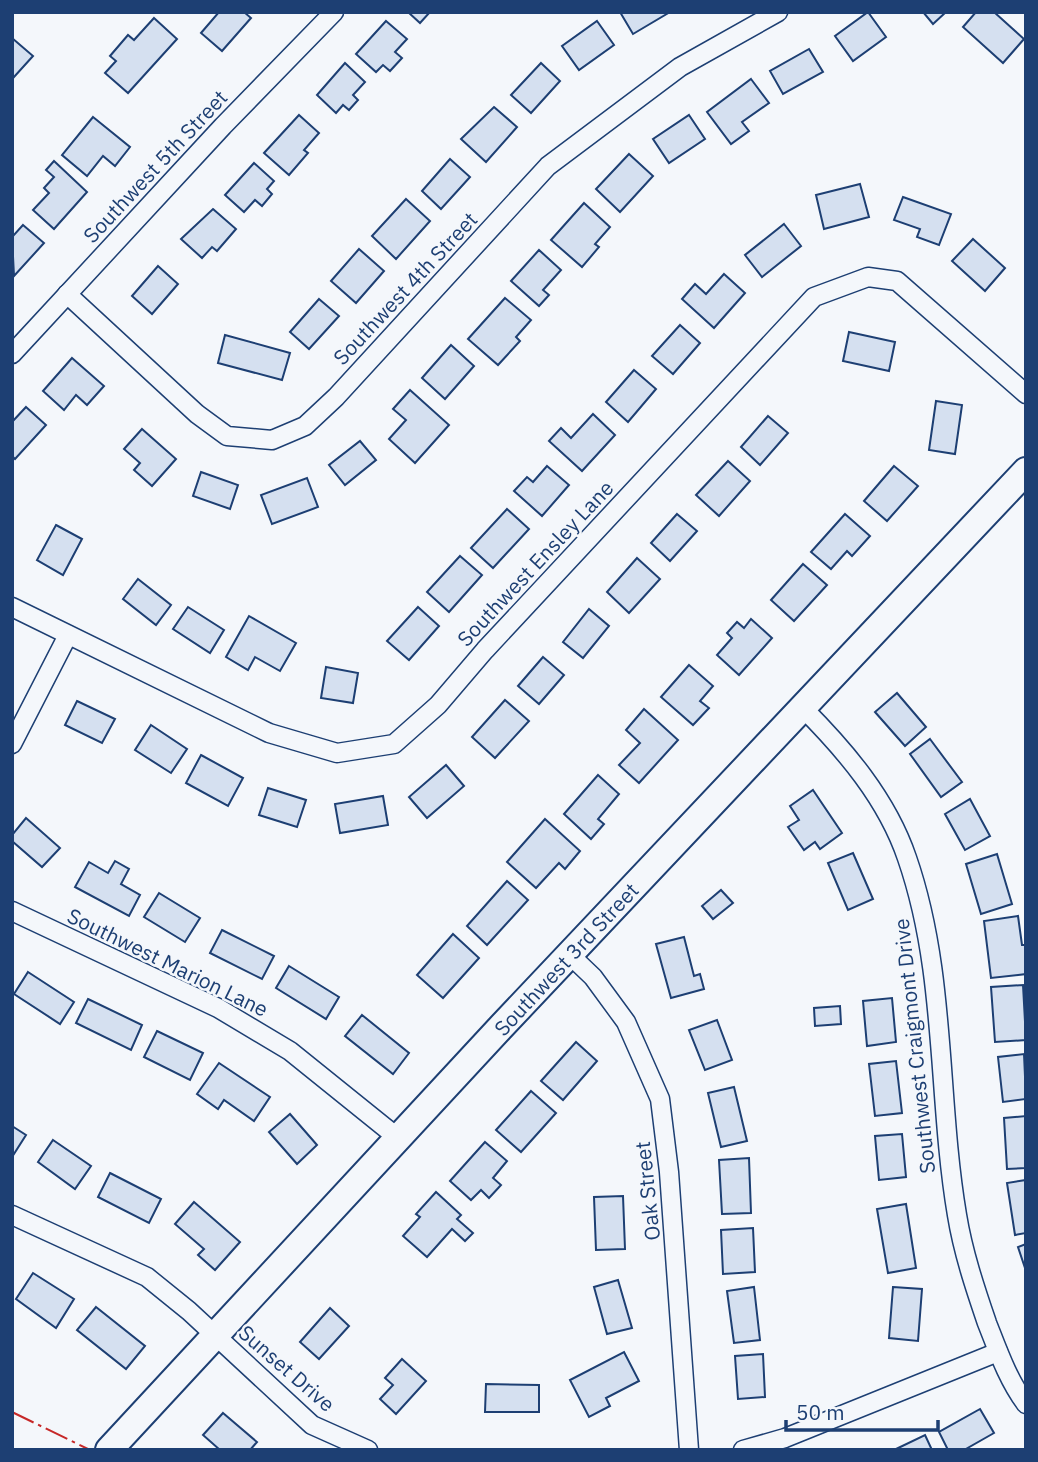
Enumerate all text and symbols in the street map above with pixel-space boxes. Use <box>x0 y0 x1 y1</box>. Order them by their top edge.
street label: Southwest 5th Street <box>77 83 233 249</box>
street label: Southwest 4th Street <box>327 205 483 371</box>
street label: Southwest Ensley Lane <box>451 474 619 652</box>
street label: Southwest 3rd Street <box>488 876 644 1042</box>
street label: Southwest Marion Lane <box>63 901 273 1023</box>
street label: Southwest Craigmont Drive <box>887 917 941 1175</box>
street label: Oak Street <box>628 1140 666 1242</box>
street label: Sunset Drive <box>233 1318 341 1418</box>
scale bar <box>786 1388 938 1432</box>
text: 50 m <box>796 1398 845 1426</box>

